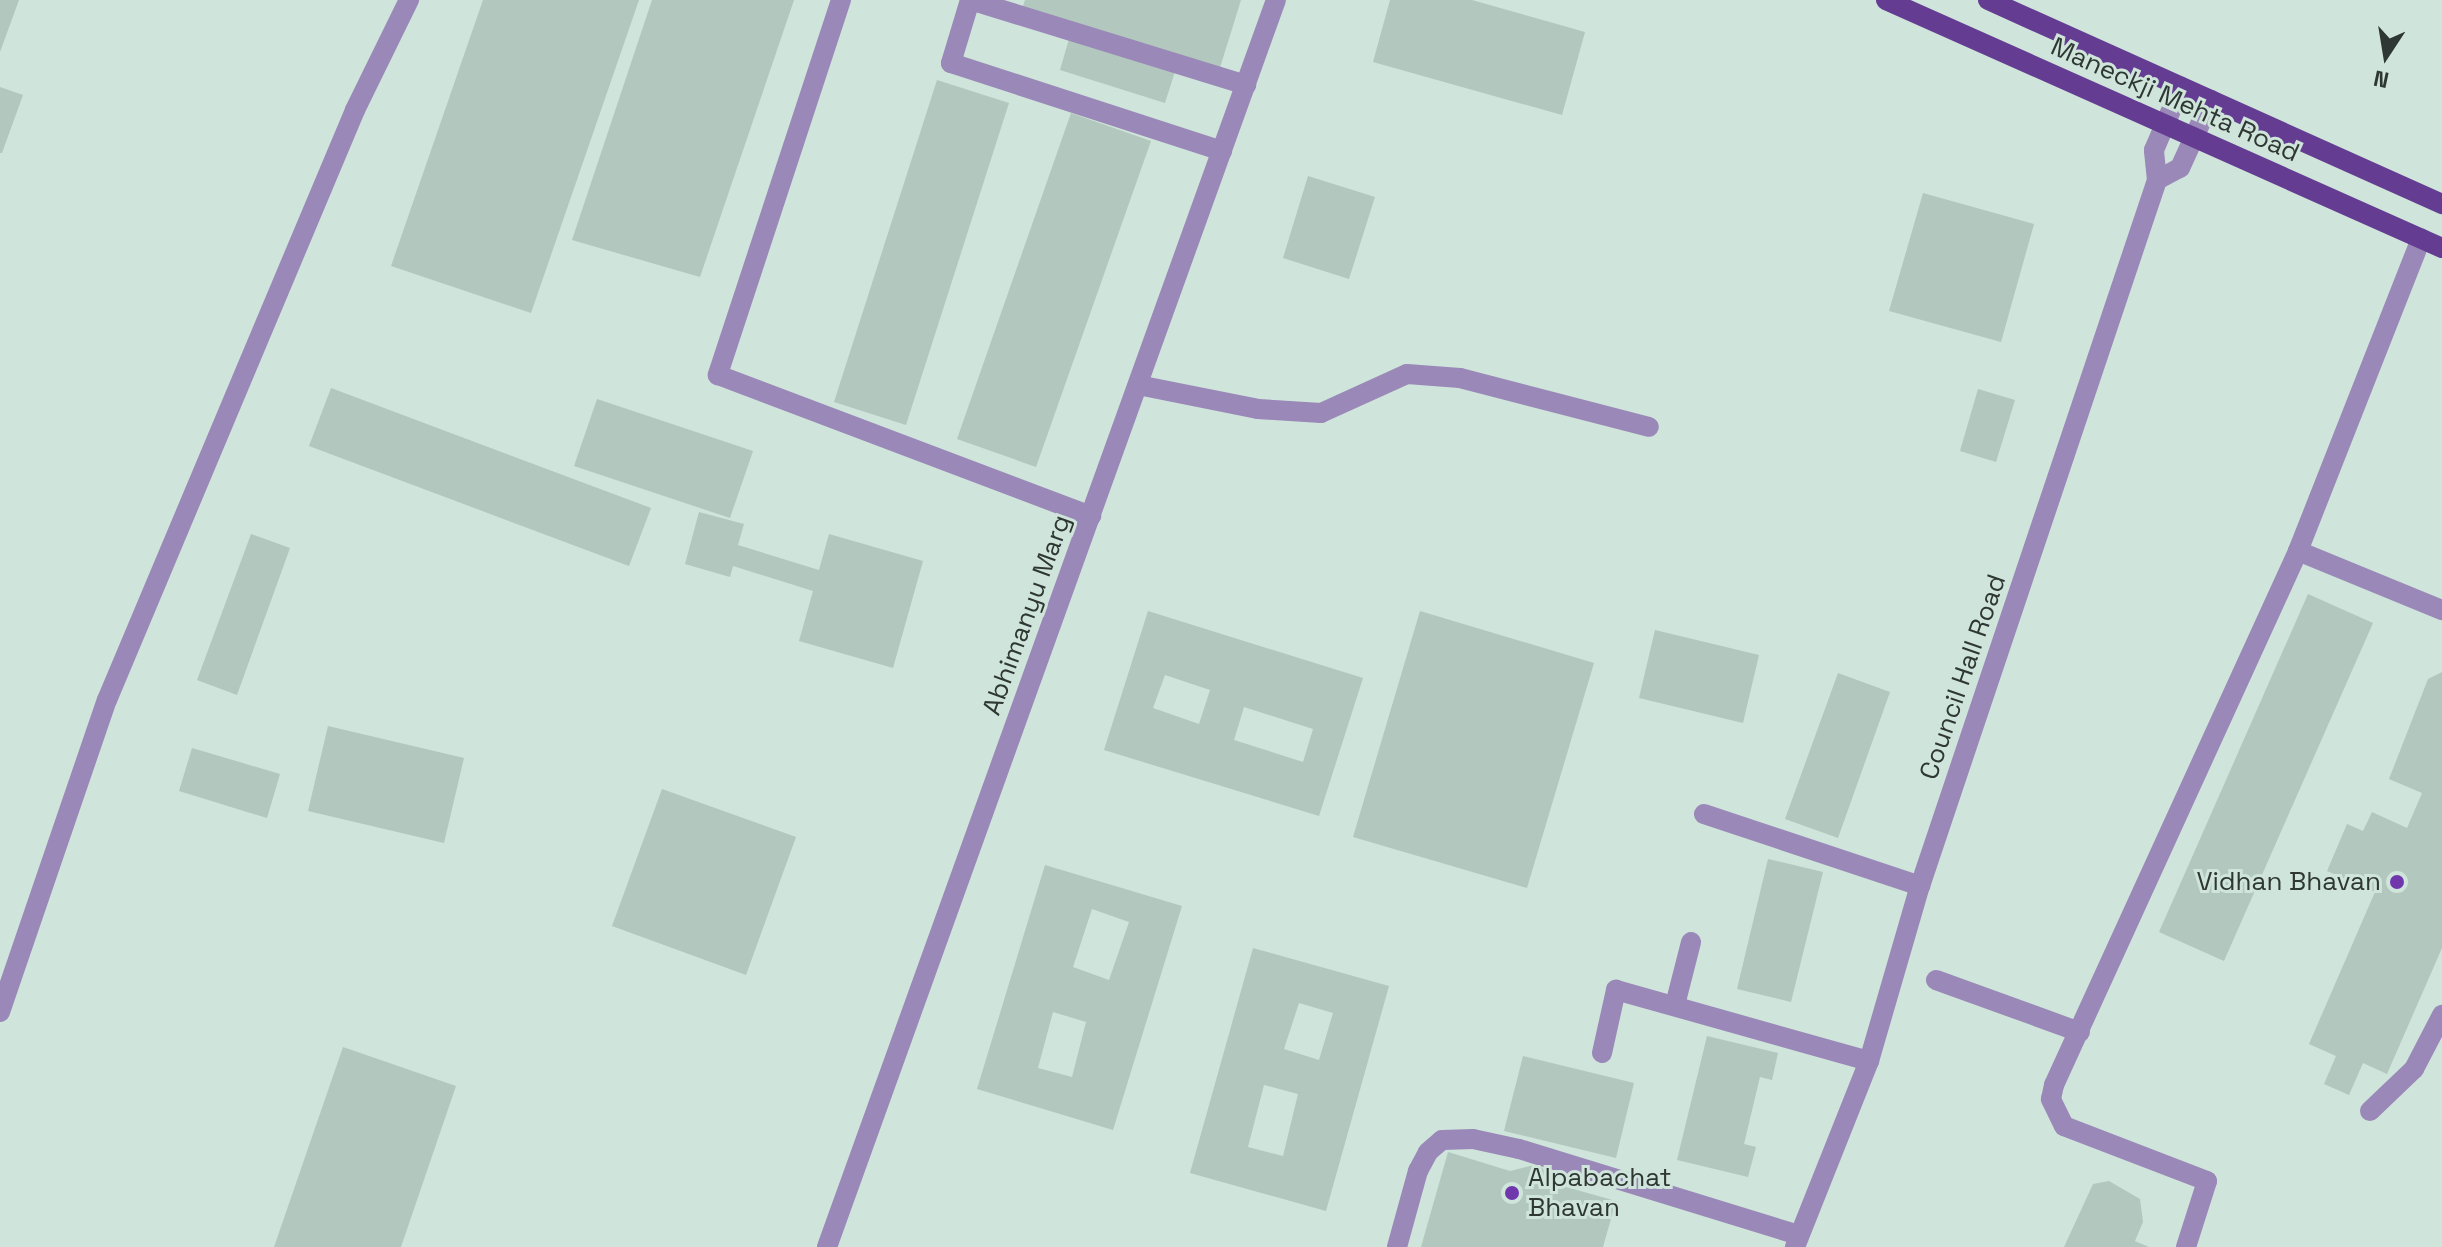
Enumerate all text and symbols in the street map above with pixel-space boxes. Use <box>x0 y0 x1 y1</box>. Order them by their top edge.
north arrow <box>2346 16 2426 96</box>
street label: Maneckji Mehta Road <box>2046 31 2304 169</box>
text: N <box>2371 64 2391 95</box>
street label: Abhimanyu Marg <box>976 511 1078 719</box>
street label: Council Hall Road <box>1913 570 2013 784</box>
place label: Vidhan Bhavan <box>2196 866 2381 898</box>
marker: Vidhan Bhavan <box>2388 873 2406 891</box>
place label: Alpabachat Bhavan <box>1528 1162 1671 1224</box>
marker: Alpabachat Bhavan <box>1503 1184 1521 1202</box>

